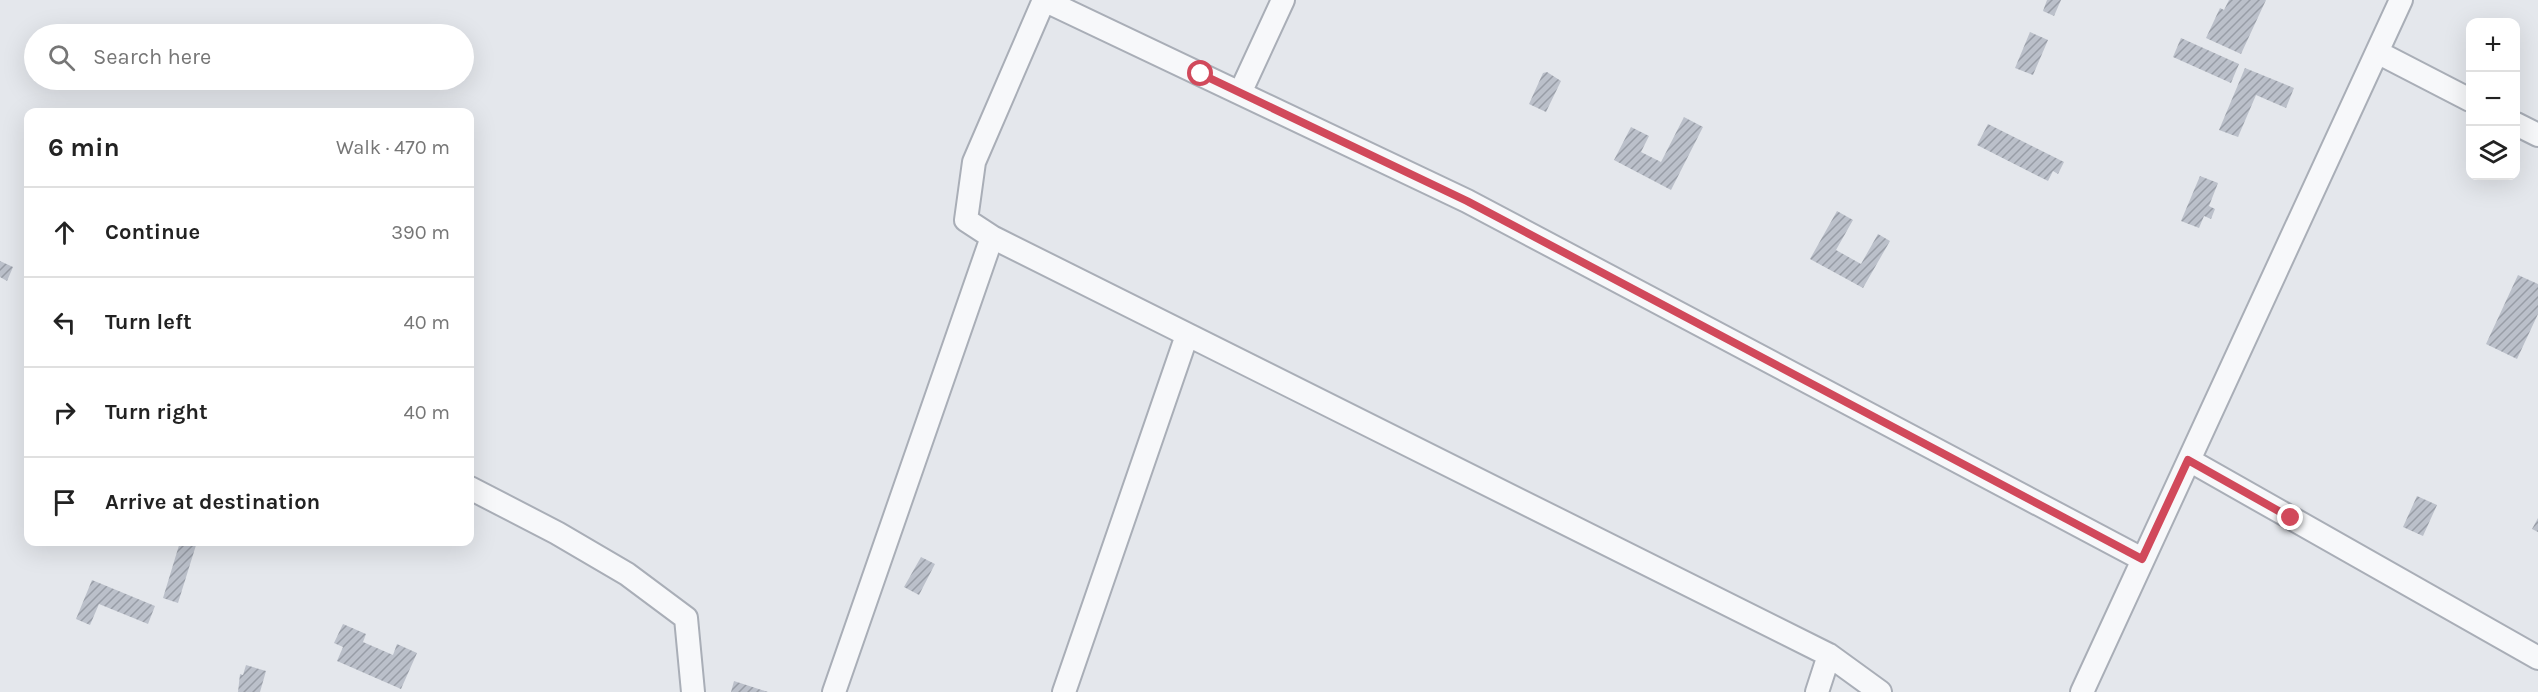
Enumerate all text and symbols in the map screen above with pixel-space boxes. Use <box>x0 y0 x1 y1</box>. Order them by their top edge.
map controls <box>2466 18 2520 180</box>
button: + <box>2466 18 2520 72</box>
search box <box>24 24 474 90</box>
icon: search <box>45 41 78 74</box>
text: Search here <box>93 44 211 70</box>
route start <box>1187 60 1213 86</box>
button: − <box>2466 72 2520 126</box>
button: layers <box>2466 126 2520 180</box>
text: 6 min <box>48 132 120 163</box>
text: Walk · 470 m <box>336 136 450 159</box>
icon: ahead <box>48 216 81 249</box>
text: Continue <box>105 219 200 245</box>
text: 390 m <box>391 221 450 244</box>
icon: left <box>48 306 81 339</box>
text: Turn left <box>105 309 192 335</box>
text: 40 m <box>404 311 450 334</box>
icon: right <box>48 396 81 429</box>
text: Turn right <box>105 399 208 425</box>
text: 40 m <box>404 401 450 424</box>
icon: arrive <box>48 486 81 519</box>
text: Arrive at destination <box>105 489 320 515</box>
route end <box>2277 504 2303 530</box>

